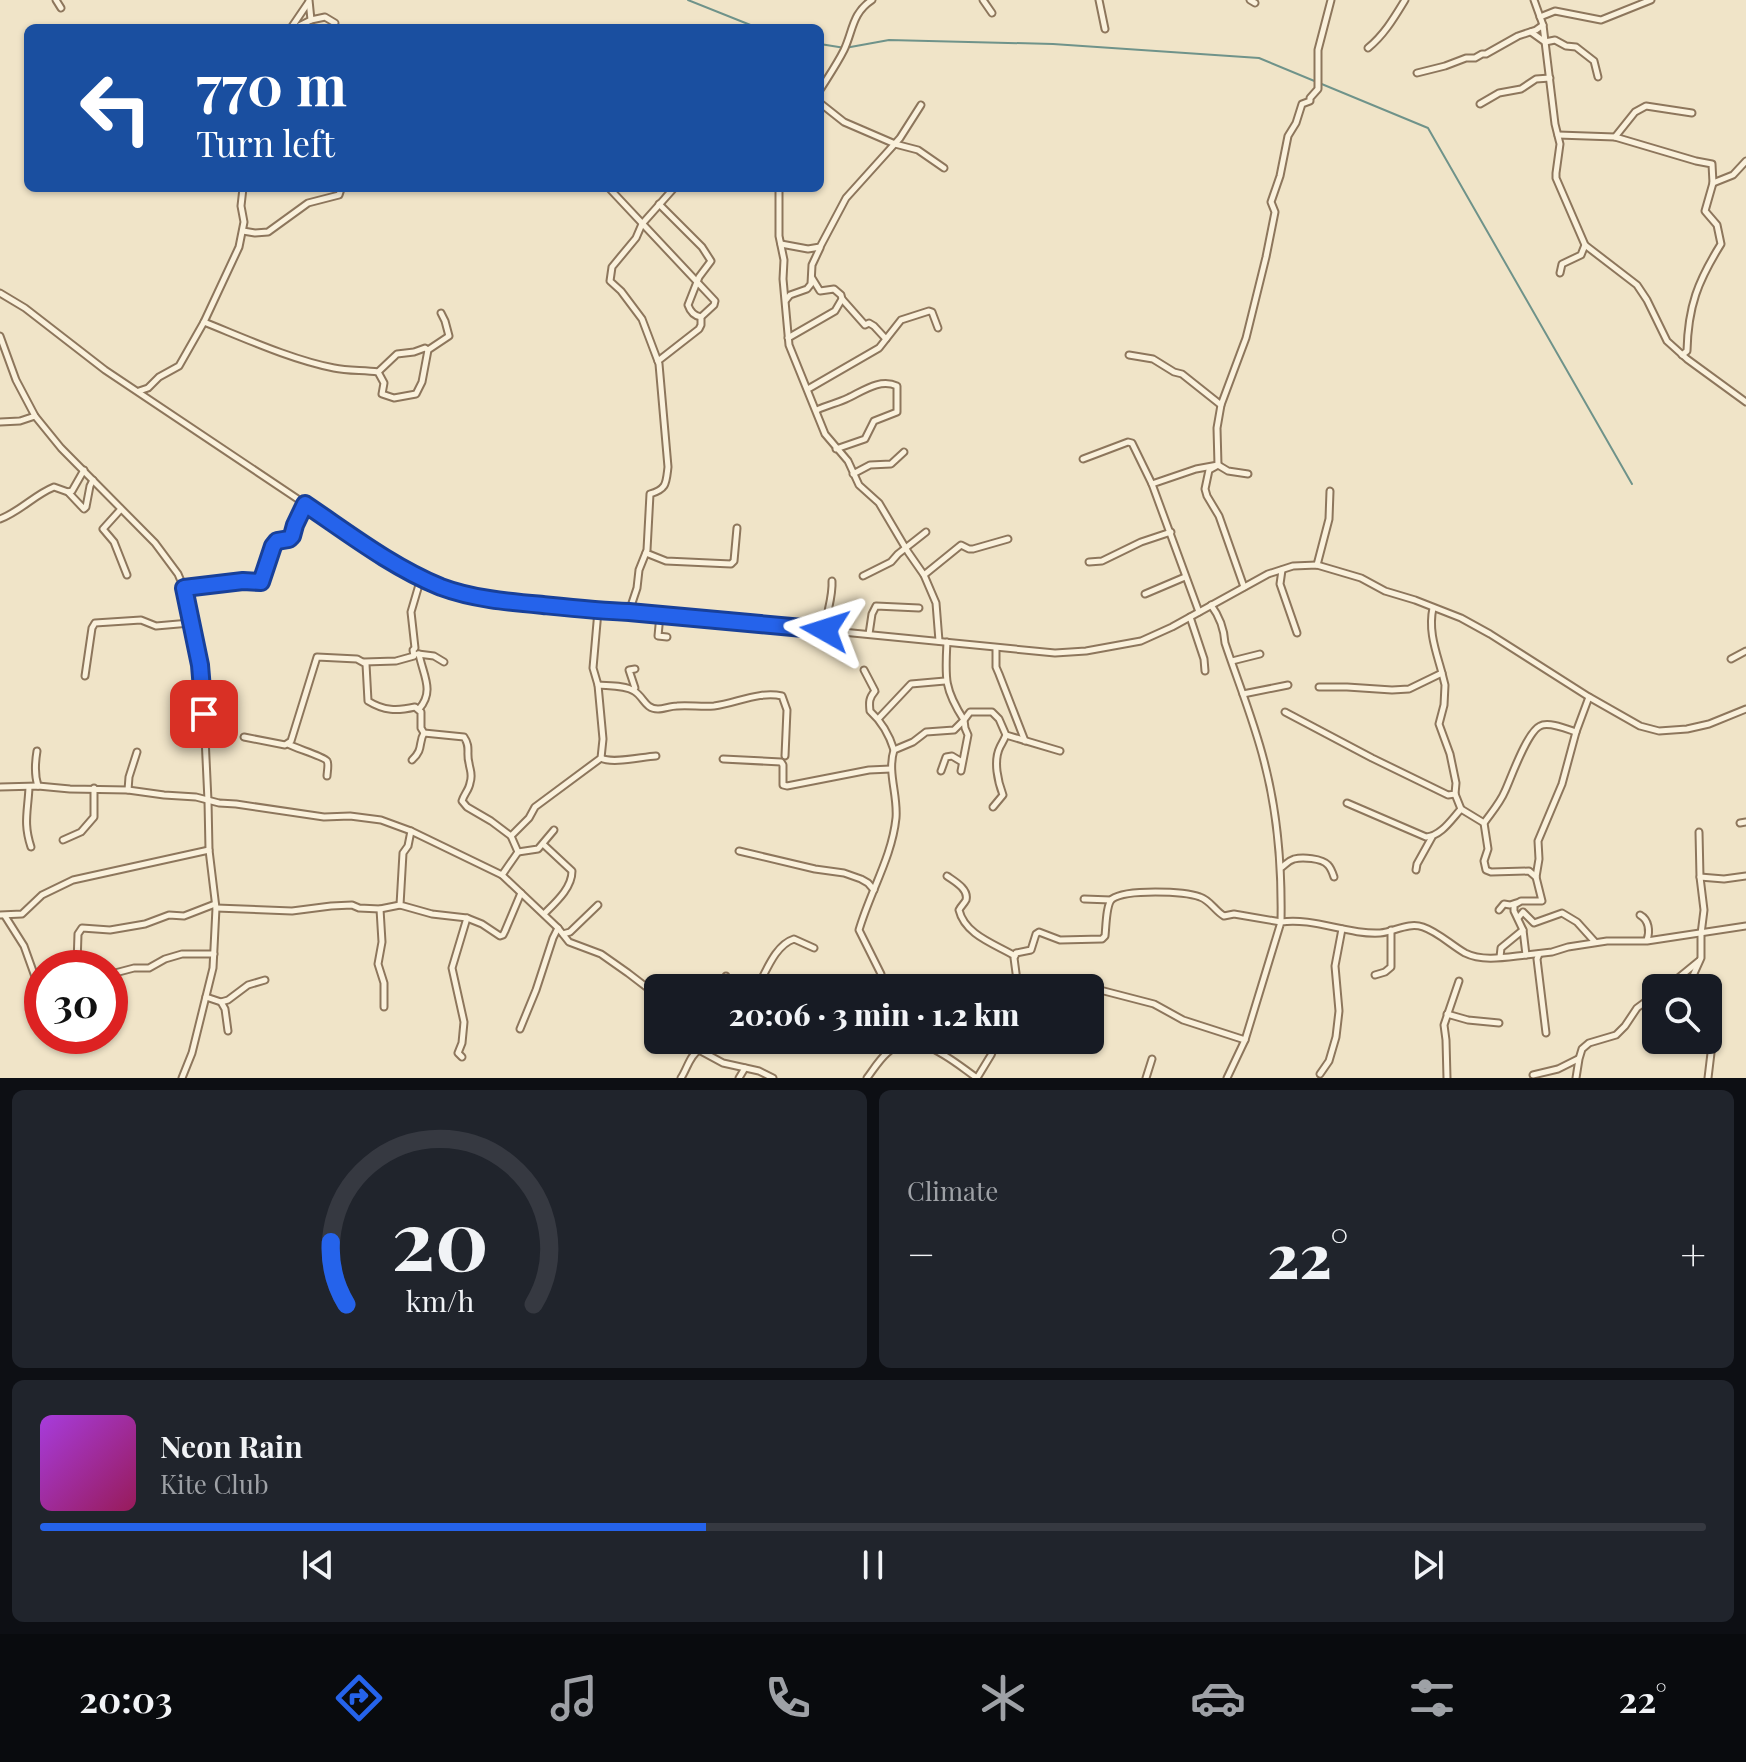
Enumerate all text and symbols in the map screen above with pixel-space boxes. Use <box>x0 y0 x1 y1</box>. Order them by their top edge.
text: 770 m <box>196 46 347 121</box>
icon: left <box>64 56 168 160</box>
text: Turn left <box>196 118 335 166</box>
position arrow <box>783 588 867 672</box>
pin <box>170 680 238 748</box>
icon: arrive <box>182 692 226 736</box>
speed limit sign: 30 <box>24 950 128 1054</box>
map controls <box>1642 974 1722 1054</box>
button: search <box>1642 974 1722 1054</box>
text: 20:06 · 3 min · 1.2 km <box>729 994 1019 1034</box>
text: Climate <box>907 1173 998 1208</box>
text: 20 <box>391 1181 488 1292</box>
text: 22° <box>1267 1213 1348 1293</box>
text: − <box>907 1223 935 1282</box>
text: + <box>1680 1223 1706 1282</box>
text: km/h <box>405 1281 474 1319</box>
text: Neon Rain <box>160 1426 303 1466</box>
text: Kite Club <box>160 1466 269 1501</box>
icon: previous <box>296 1543 340 1587</box>
icon: pause <box>851 1543 895 1587</box>
icon: next <box>1406 1543 1450 1587</box>
icon: directions <box>331 1670 387 1726</box>
icon: music <box>546 1670 602 1726</box>
icon: phone <box>760 1670 816 1726</box>
icon: climate <box>975 1670 1031 1726</box>
icon: car <box>1190 1670 1246 1726</box>
icon: filters <box>1404 1670 1460 1726</box>
text: 20:03 <box>79 1674 173 1722</box>
text: 22° <box>1619 1674 1667 1722</box>

